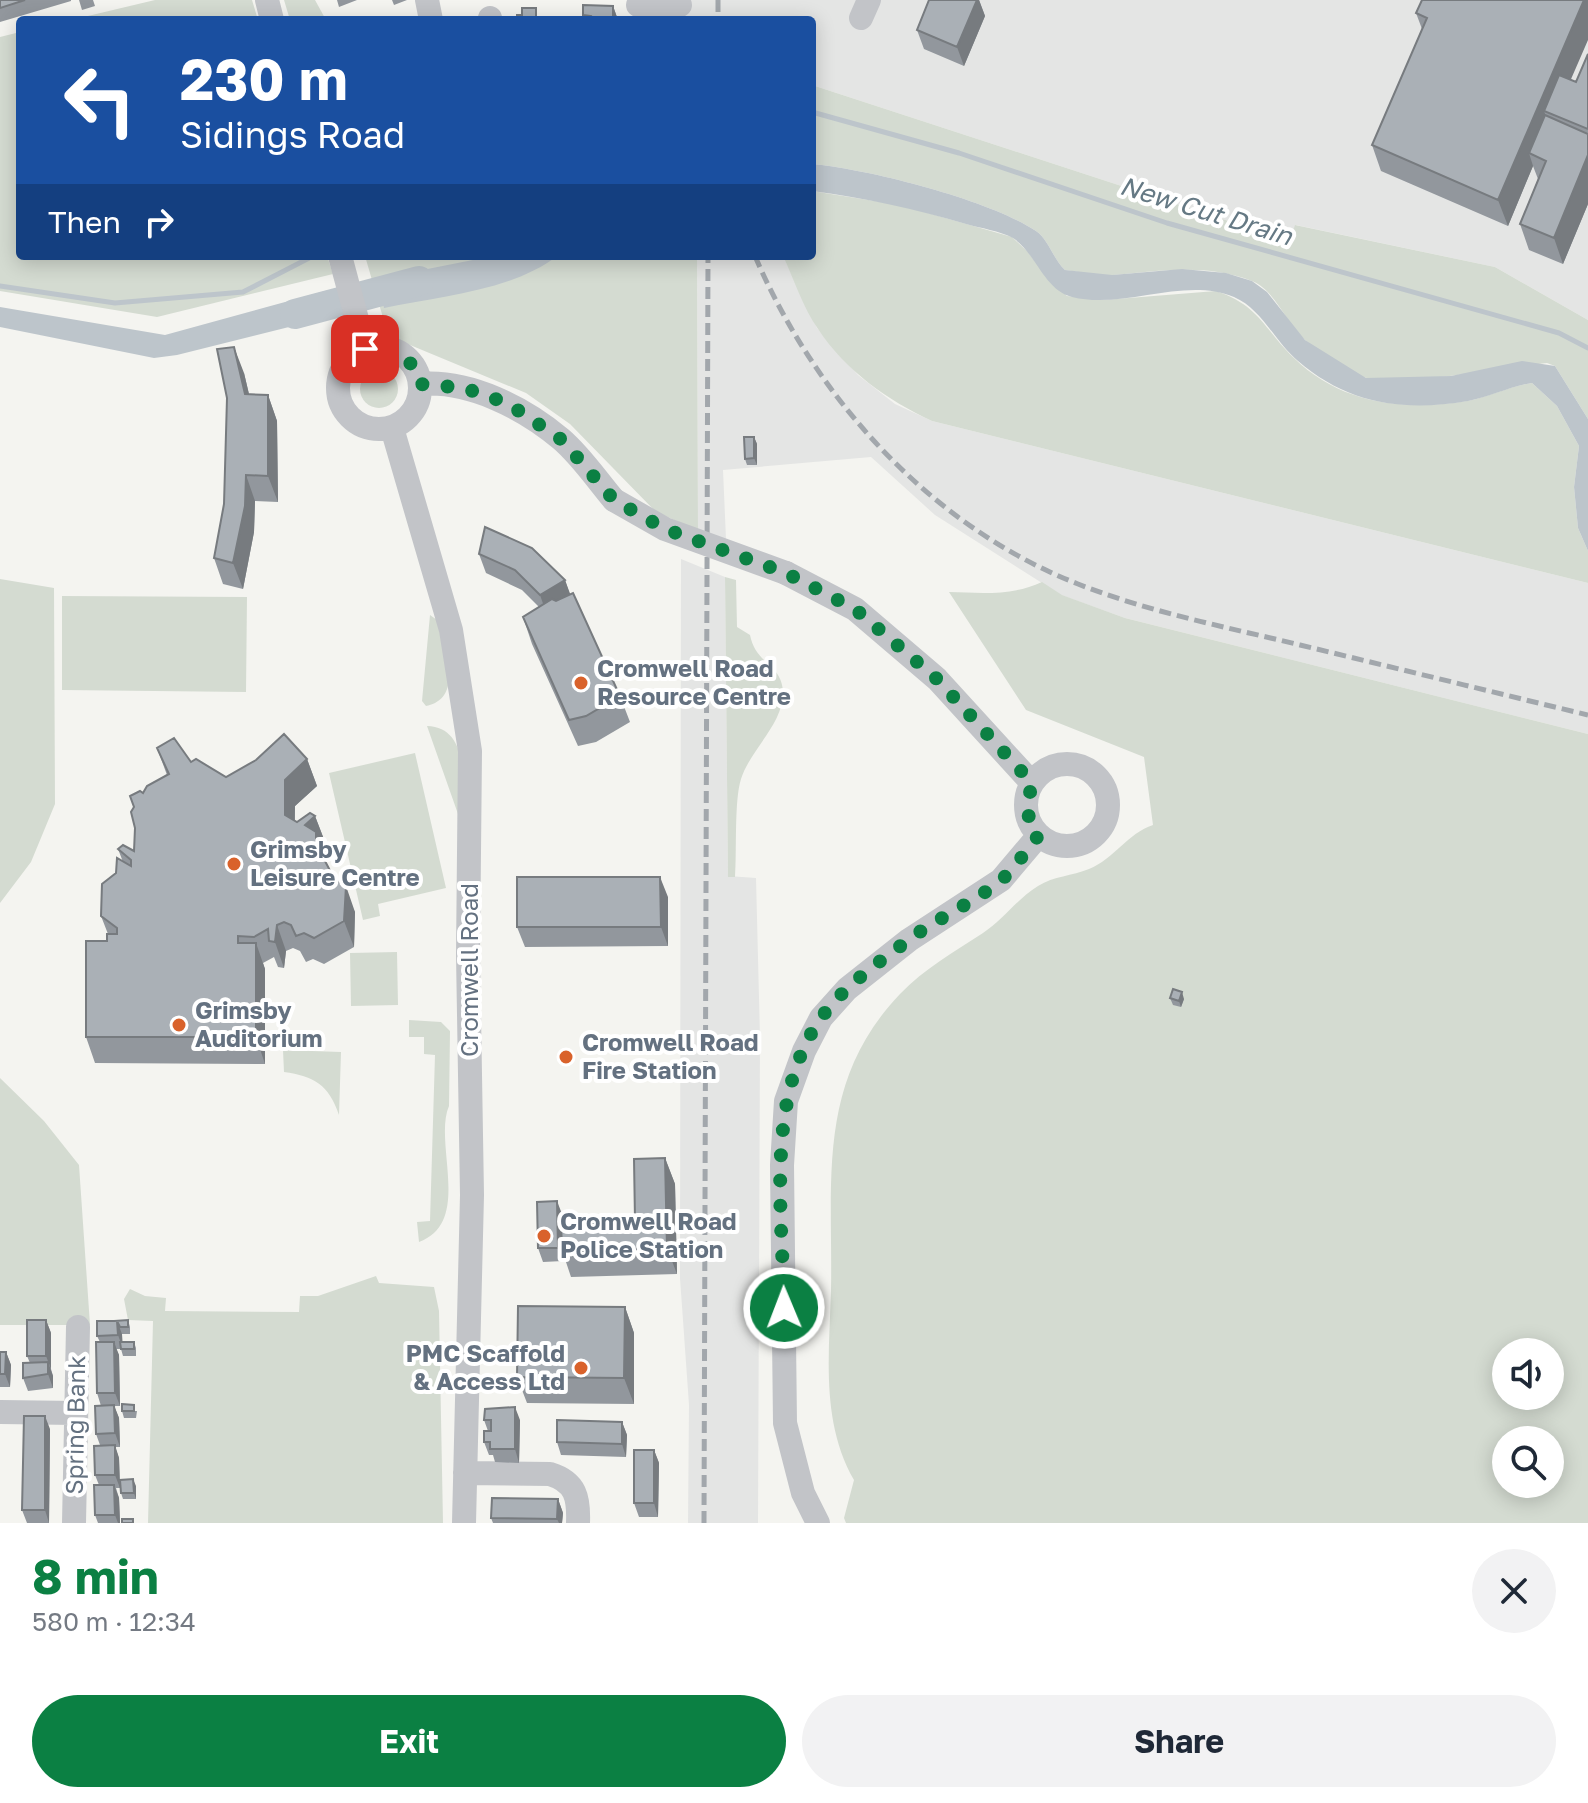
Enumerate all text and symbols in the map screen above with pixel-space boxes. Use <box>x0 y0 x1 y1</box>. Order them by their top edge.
text: 230 m <box>180 45 348 112</box>
icon: left <box>48 48 152 152</box>
text: Sidings Road <box>180 113 405 156</box>
water label: New Cut Drain <box>1116 170 1297 252</box>
icon: right <box>137 200 181 244</box>
text: Then <box>48 204 121 240</box>
pin <box>331 315 399 383</box>
icon: arrive <box>343 327 387 371</box>
place label: Cromwell Road Resource Centre <box>597 653 791 710</box>
marker: Cromwell Road Resource Centre <box>572 674 590 692</box>
place label: Grimsby Leisure Centre <box>250 834 420 891</box>
marker: Grimsby Leisure Centre <box>225 855 243 873</box>
street label: Cromwell Road <box>454 883 483 1057</box>
place label: Grimsby Auditorium <box>195 995 323 1052</box>
marker: Grimsby Auditorium <box>170 1016 188 1034</box>
place label: Cromwell Road Fire Station <box>582 1027 759 1084</box>
marker: Cromwell Road Fire Station <box>557 1048 575 1066</box>
place label: Cromwell Road Police Station <box>560 1206 737 1263</box>
marker: Cromwell Road Police Station <box>535 1227 553 1245</box>
position arrow <box>742 1266 826 1350</box>
place label: PMC Scaffold & Access Ltd <box>406 1338 565 1395</box>
map controls <box>1492 1338 1564 1498</box>
button: sound <box>1492 1338 1564 1410</box>
street label: Spring Bank <box>59 1355 90 1495</box>
marker: PMC Scaffold & Access Ltd <box>572 1359 590 1377</box>
button: search <box>1492 1426 1564 1498</box>
text: 8 min <box>32 1547 159 1605</box>
button: close <box>1472 1549 1556 1633</box>
text: 580 m · 12:34 <box>32 1606 196 1637</box>
button: Exit <box>32 1695 786 1787</box>
button: Share <box>802 1695 1556 1787</box>

